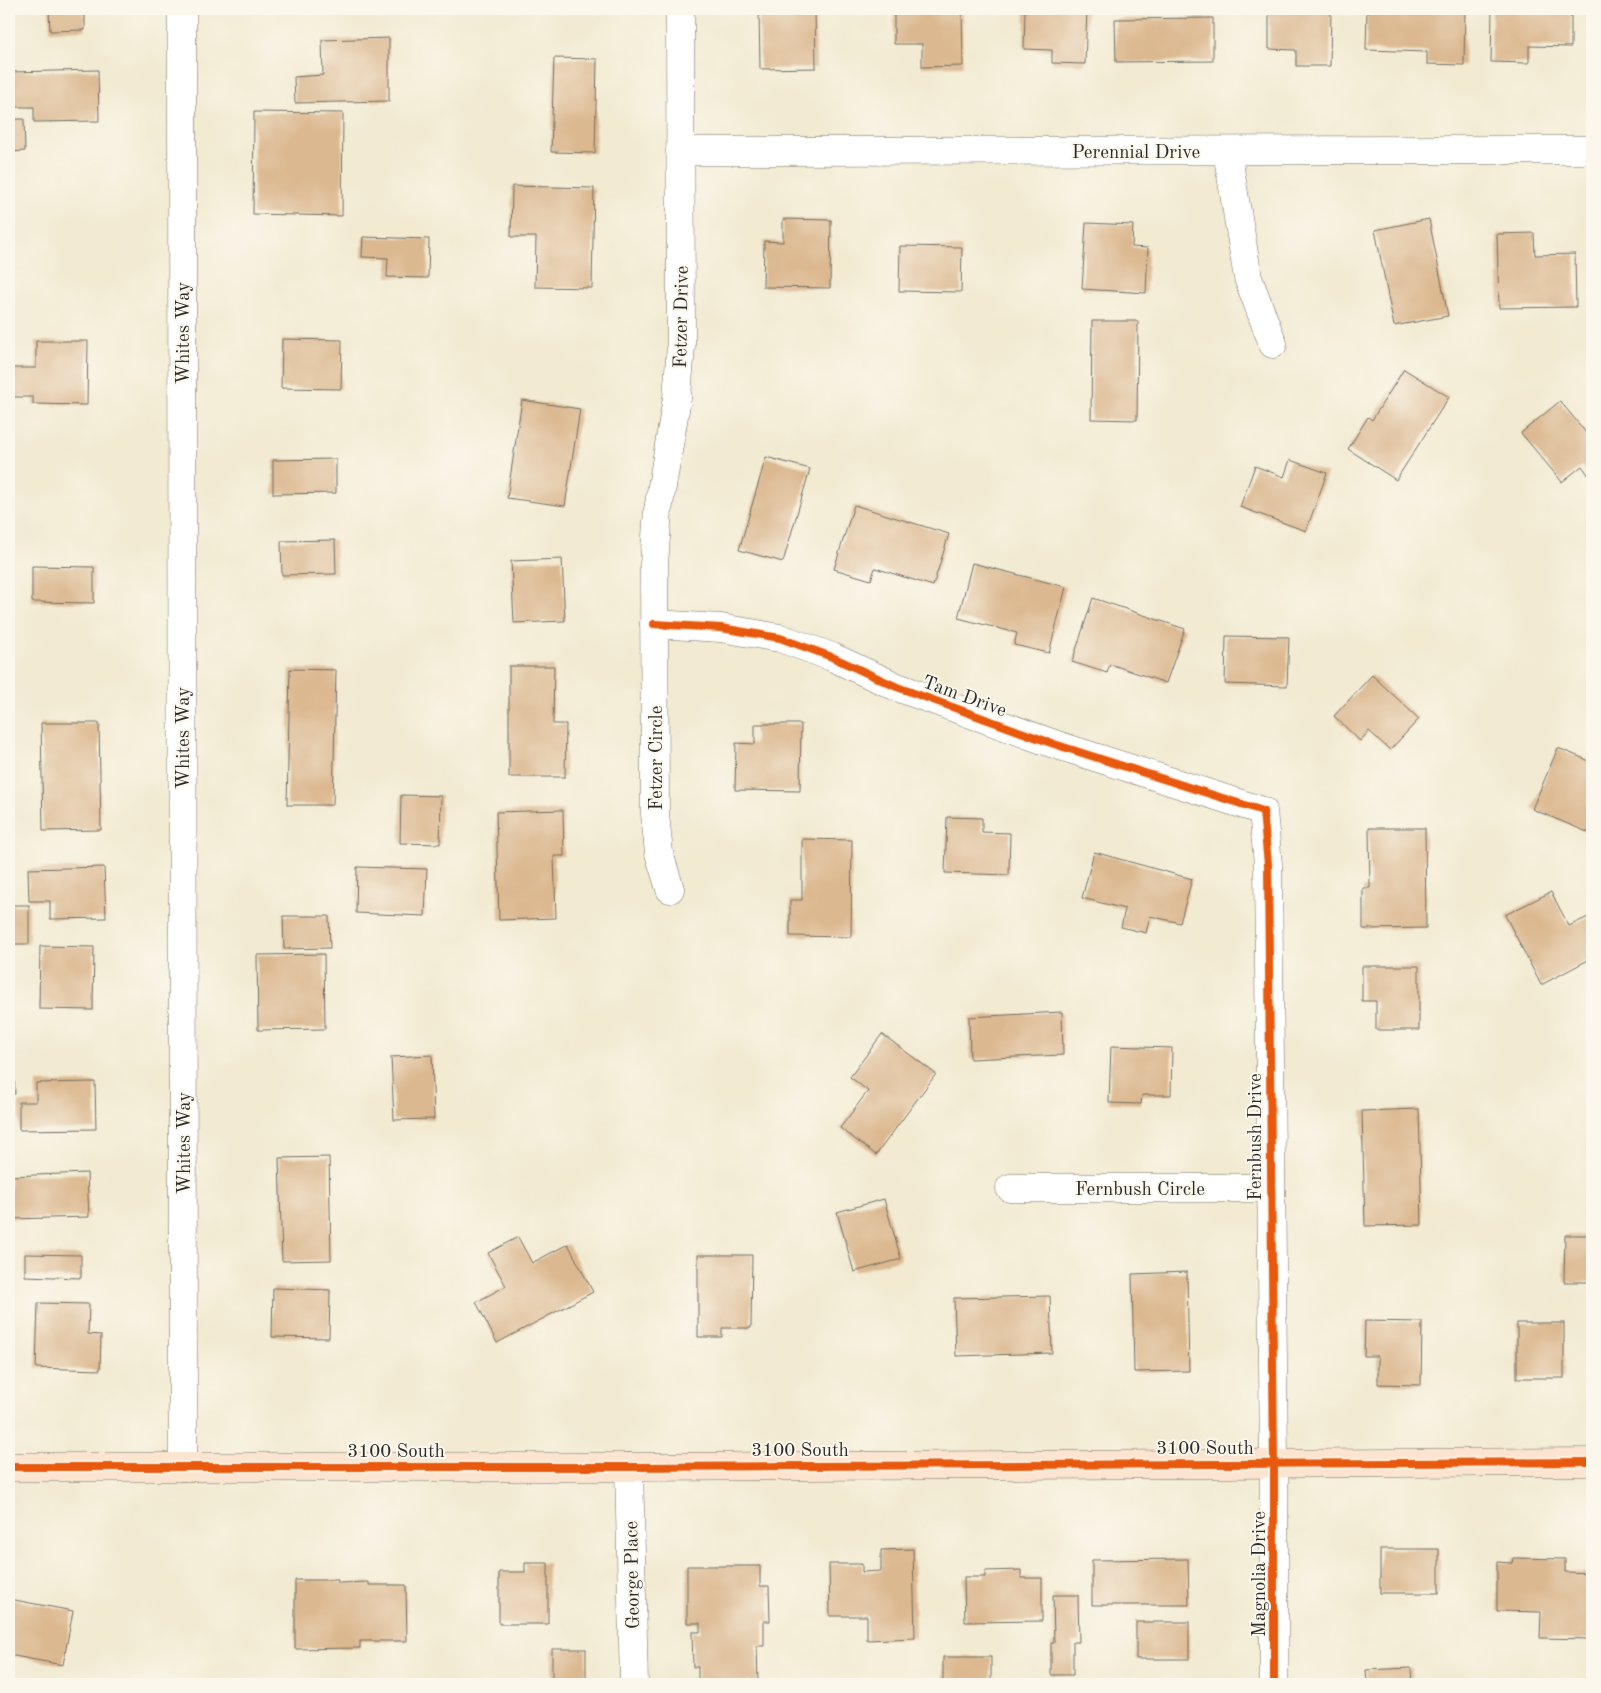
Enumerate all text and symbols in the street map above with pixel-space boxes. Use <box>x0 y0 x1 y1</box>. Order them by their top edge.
street label: Perennial Drive <box>1072 144 1200 163</box>
street label: Fetzer Drive <box>672 266 693 369</box>
street label: Whites Way <box>175 282 194 384</box>
street label: Tam Drive <box>920 673 1009 721</box>
street label: Whites Way <box>175 687 194 789</box>
street label: Fetzer Circle <box>648 706 667 810</box>
street label: Fernbush Drive <box>1247 1073 1266 1201</box>
street label: Whites Way <box>176 1092 195 1194</box>
street label: Fernbush Circle <box>1075 1181 1205 1200</box>
street label: 3100 South <box>1156 1440 1254 1459</box>
street label: 3100 South <box>751 1442 849 1461</box>
street label: 3100 South <box>347 1443 445 1462</box>
street label: Magnolia Drive <box>1251 1511 1270 1637</box>
street label: George Place <box>623 1521 644 1629</box>

